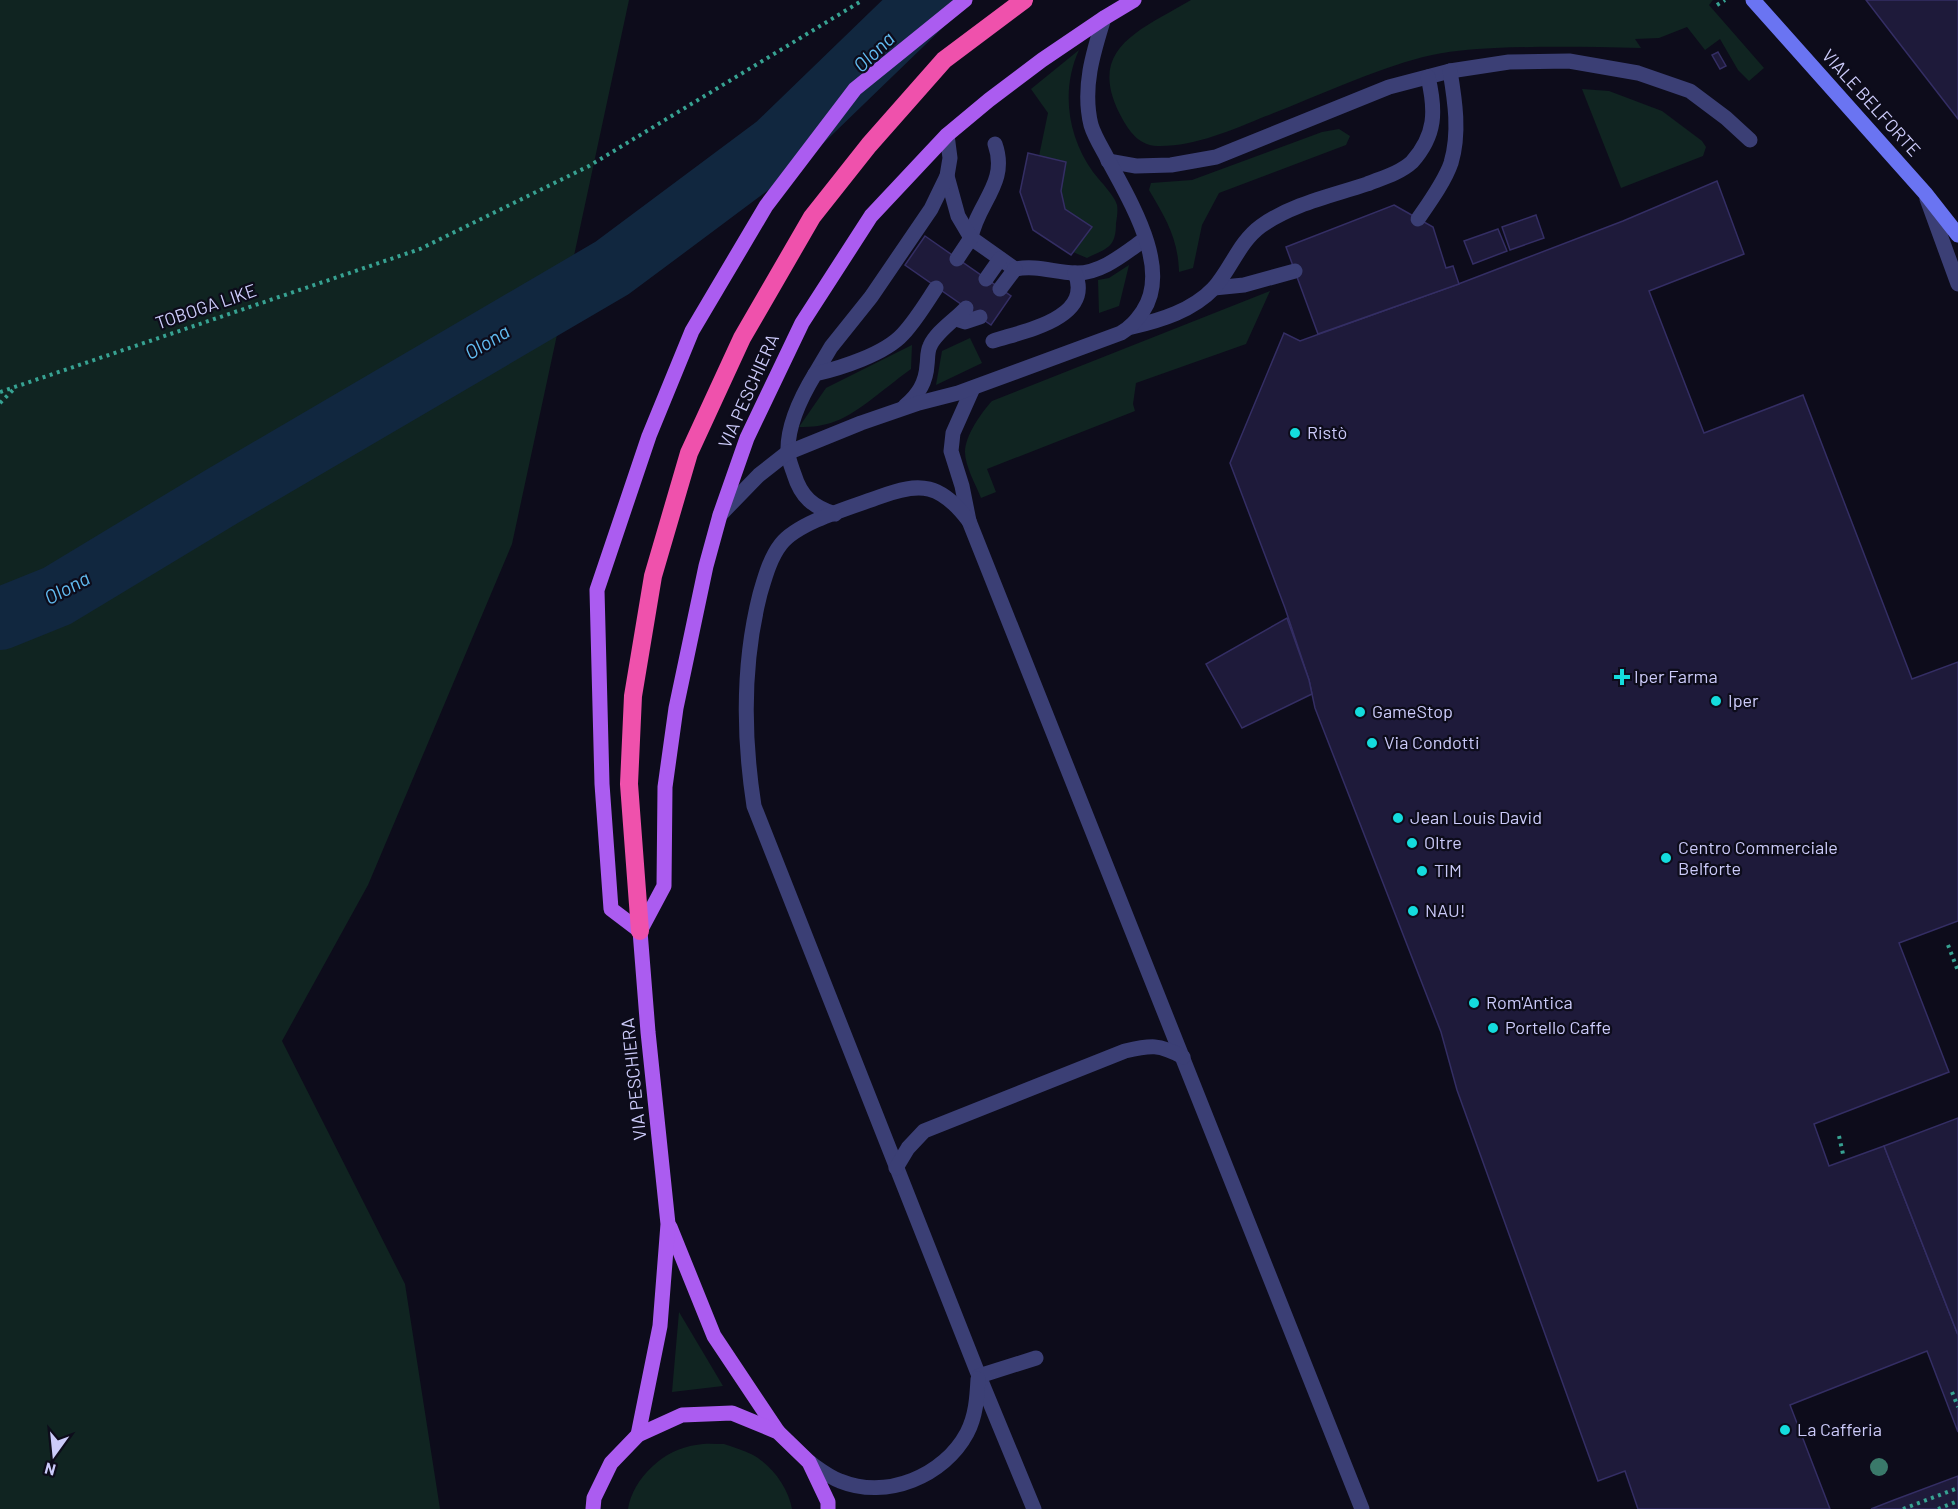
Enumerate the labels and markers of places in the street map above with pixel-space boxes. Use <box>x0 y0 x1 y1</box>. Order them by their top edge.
place label: Ristò <box>1307 421 1347 443</box>
marker: Ristò <box>1288 426 1302 440</box>
place label: Iper Farma <box>1634 665 1718 687</box>
marker: Iper Farma <box>1615 670 1629 684</box>
place label: Iper <box>1728 689 1759 711</box>
marker: Iper <box>1709 694 1723 708</box>
place label: GameStop <box>1372 700 1453 722</box>
marker: GameStop <box>1353 705 1367 719</box>
place label: Via Condotti <box>1384 731 1480 753</box>
marker: Via Condotti <box>1365 736 1379 750</box>
place label: Jean Louis David <box>1410 806 1542 828</box>
marker: Jean Louis David <box>1391 811 1405 825</box>
place label: Oltre <box>1424 831 1462 853</box>
marker: Oltre <box>1405 836 1419 850</box>
place label: Centro Commerciale Belforte <box>1678 836 1838 879</box>
marker: Centro Commerciale Belforte <box>1659 851 1673 865</box>
place label: TIM <box>1434 859 1462 881</box>
marker: TIM <box>1415 864 1429 878</box>
place label: NAU! <box>1425 899 1465 921</box>
marker: NAU! <box>1406 904 1420 918</box>
place label: Rom'Antica <box>1486 991 1573 1013</box>
marker: Rom'Antica <box>1467 996 1481 1010</box>
place label: Portello Caffe <box>1505 1016 1611 1038</box>
marker: Portello Caffe <box>1486 1021 1500 1035</box>
place label: La Cafferia <box>1797 1418 1882 1440</box>
marker: La Cafferia <box>1778 1423 1792 1437</box>

